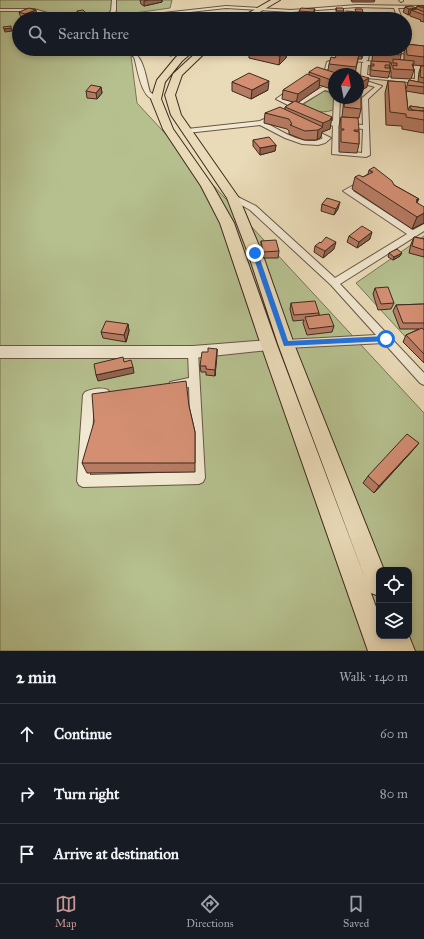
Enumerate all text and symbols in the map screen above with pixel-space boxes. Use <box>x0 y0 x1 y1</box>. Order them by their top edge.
search box <box>12 12 412 56</box>
icon: search <box>26 23 48 45</box>
text: Search here <box>58 25 129 43</box>
north arrow <box>328 68 364 104</box>
route end <box>246 244 264 262</box>
route start <box>377 330 395 348</box>
map controls <box>376 567 412 639</box>
button: locate <box>376 567 412 603</box>
button: layers <box>376 603 412 639</box>
text: 2 min <box>16 667 56 688</box>
text: Walk · 140 m <box>339 669 408 685</box>
icon: ahead <box>16 723 38 745</box>
text: Continue <box>54 725 112 743</box>
text: 60 m <box>380 726 408 742</box>
icon: right <box>16 783 38 805</box>
text: Turn right <box>54 785 119 803</box>
text: 80 m <box>380 786 408 802</box>
icon: arrive <box>16 843 38 865</box>
text: Arrive at destination <box>54 845 179 863</box>
tab: Map <box>55 893 77 930</box>
tab: Directions <box>186 893 234 930</box>
tab: Saved <box>343 893 369 930</box>

